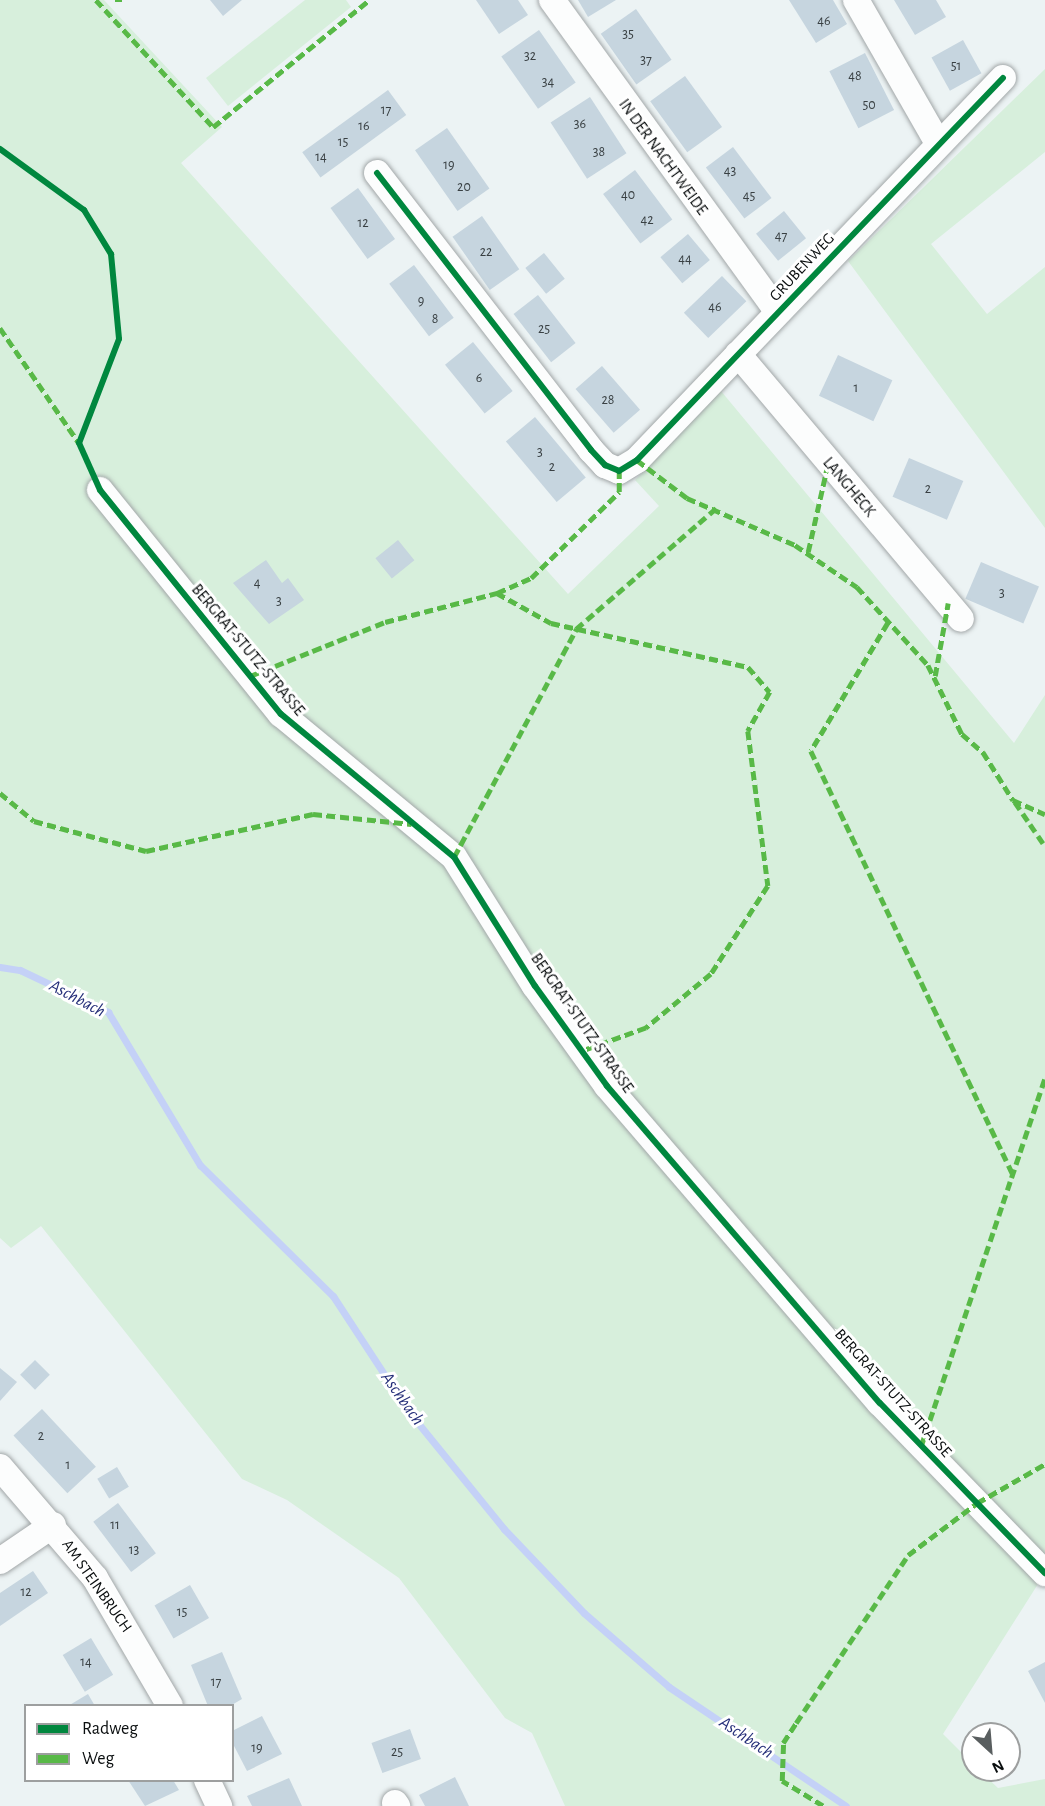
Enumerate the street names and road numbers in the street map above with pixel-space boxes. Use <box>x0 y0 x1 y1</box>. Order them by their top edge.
street label: IN DER NACHTWEIDE <box>615 95 711 219</box>
street label: GRUBENWEG <box>765 229 839 305</box>
street label: LANGHECK <box>819 453 879 521</box>
street label: BERGRAT-STUTZ-STRASSE <box>187 580 309 720</box>
street label: BERGRAT-STUTZ-STRASSE <box>527 950 637 1096</box>
street label: BERGRAT-STUTZ-STRASSE <box>830 1325 956 1461</box>
street label: AM STEINBRUCH <box>58 1536 136 1636</box>

